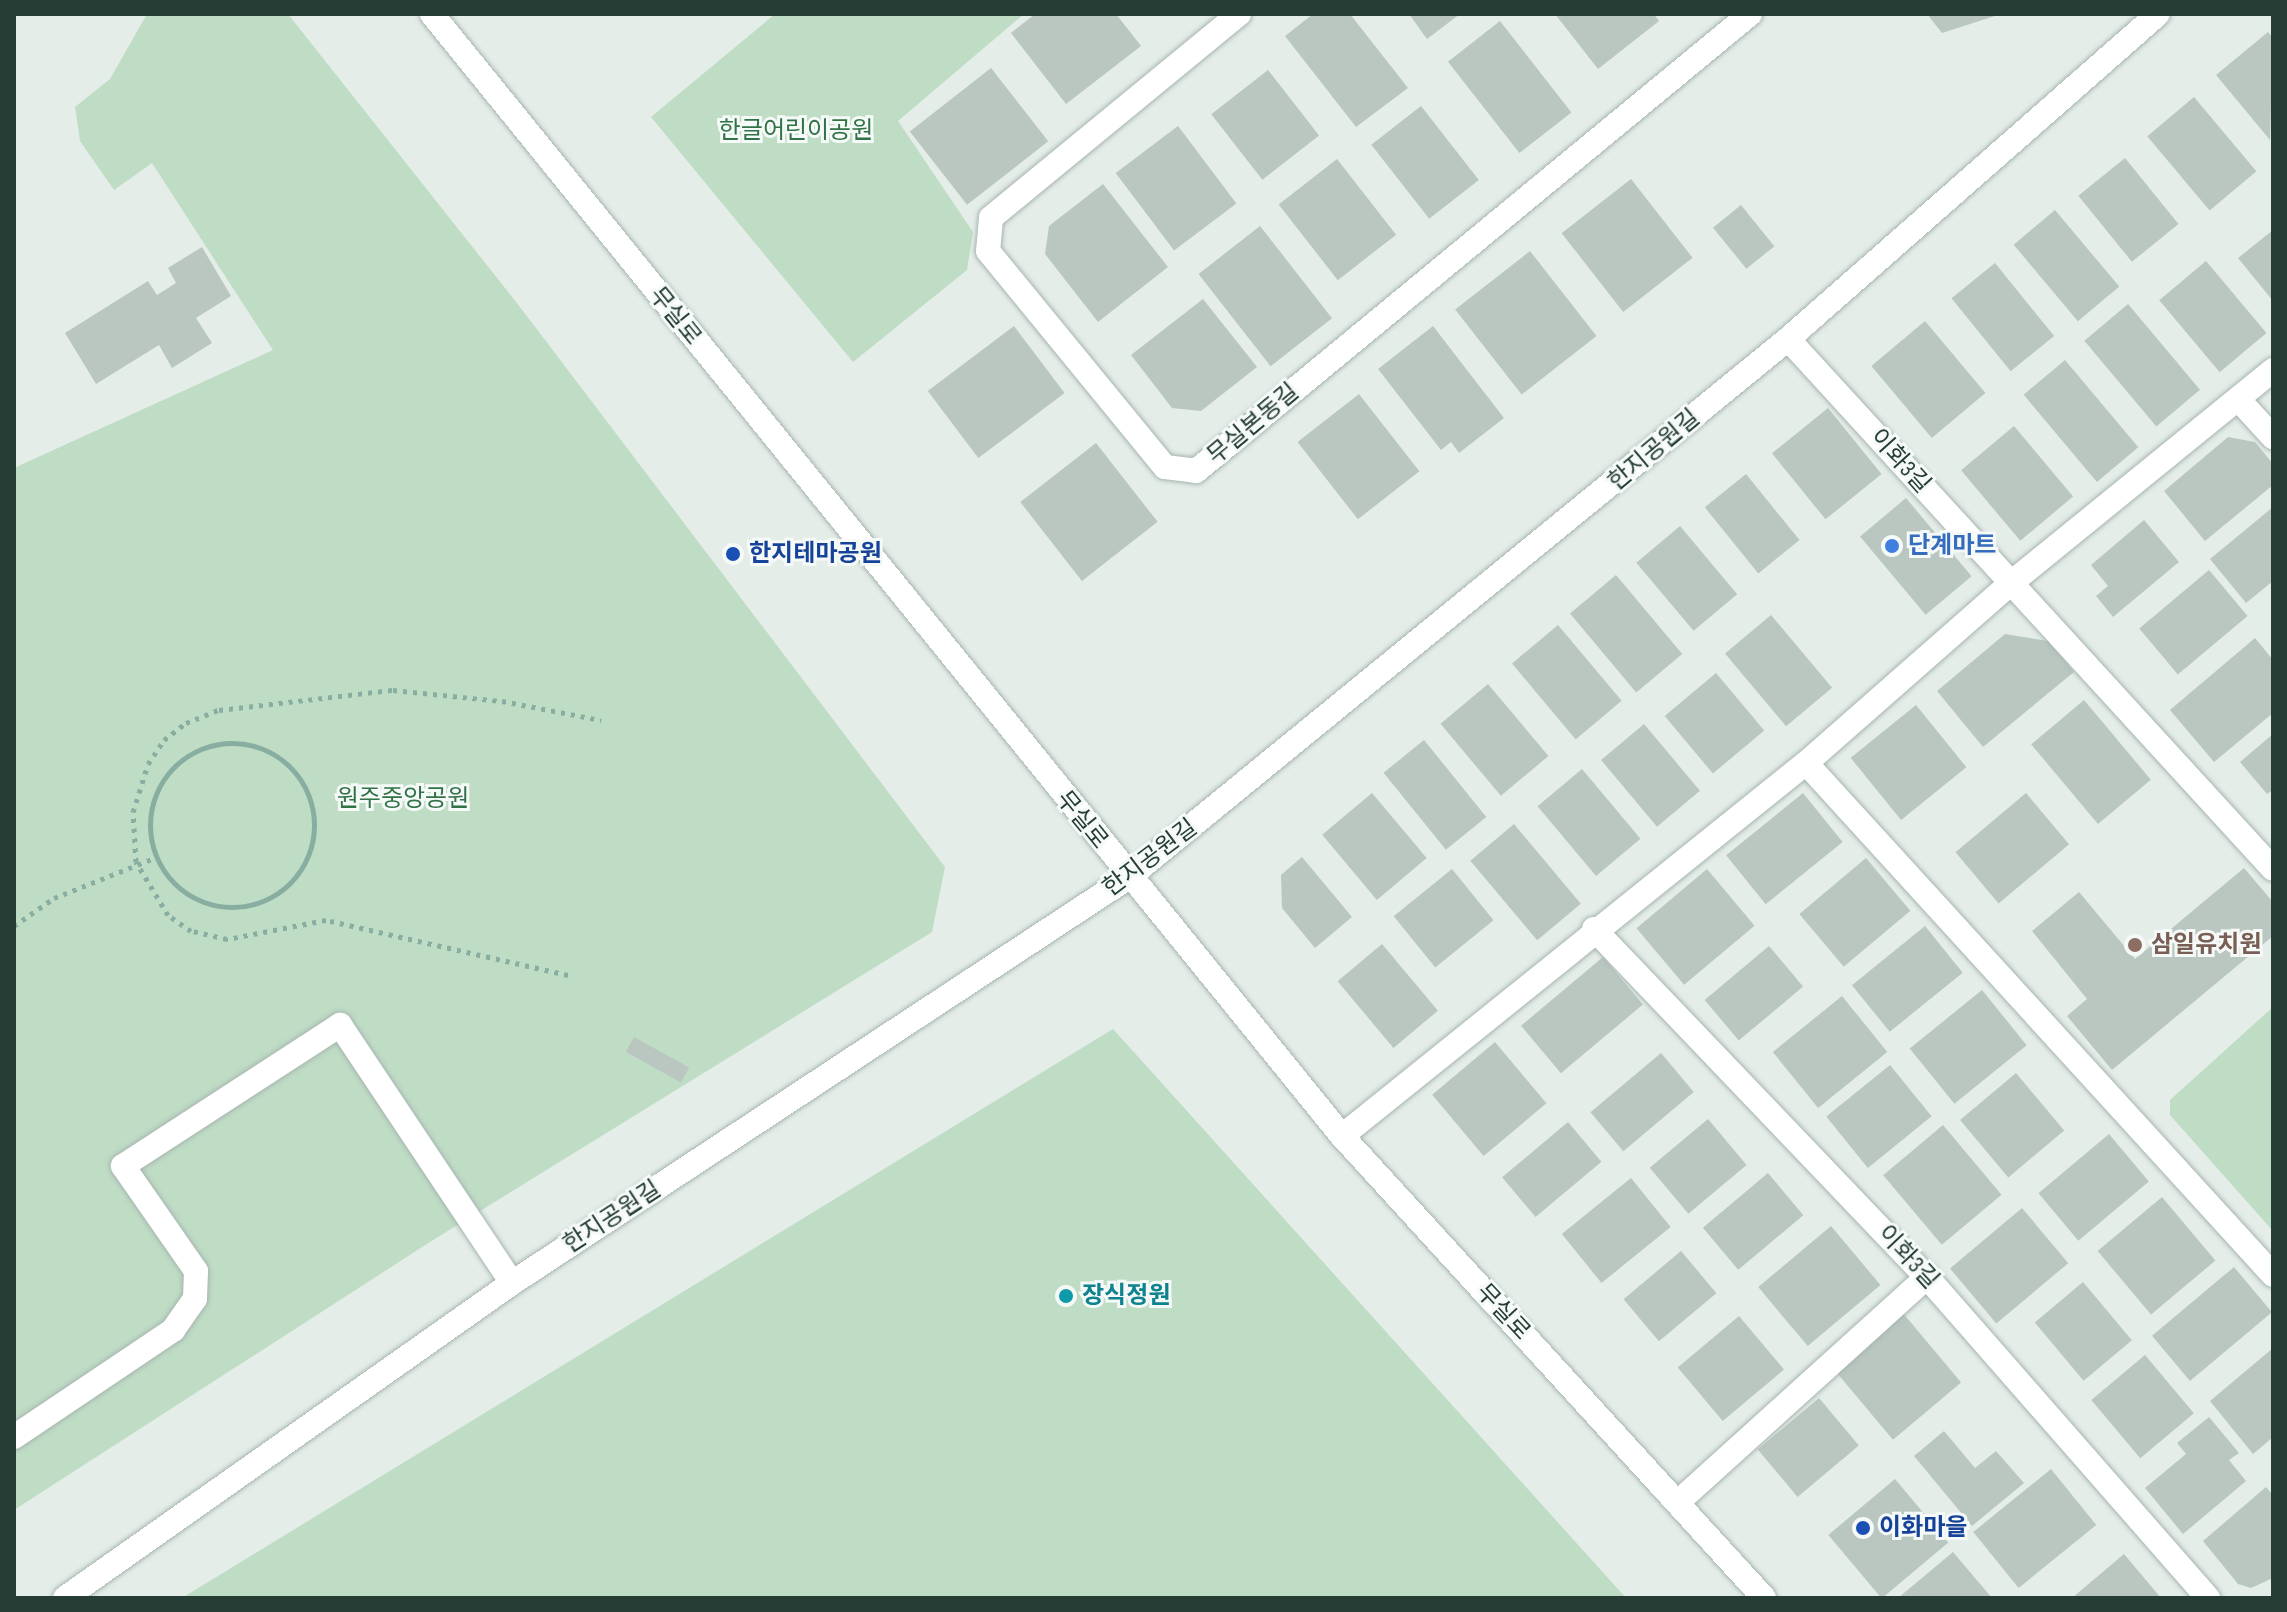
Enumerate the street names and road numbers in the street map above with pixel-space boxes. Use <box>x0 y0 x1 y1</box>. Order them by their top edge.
street label: 무실로 <box>643 281 707 351</box>
street label: 무실본동길 <box>1201 377 1305 471</box>
street label: 한지공원길 <box>1602 403 1706 497</box>
street label: 이화3길 <box>1864 423 1936 499</box>
street label: 무실로 <box>1050 785 1114 855</box>
street label: 한지공원길 <box>1097 813 1203 903</box>
street label: 한지공원길 <box>558 1175 666 1259</box>
street label: 이화3길 <box>1871 1219 1945 1295</box>
street label: 무실로 <box>1470 1278 1536 1346</box>

